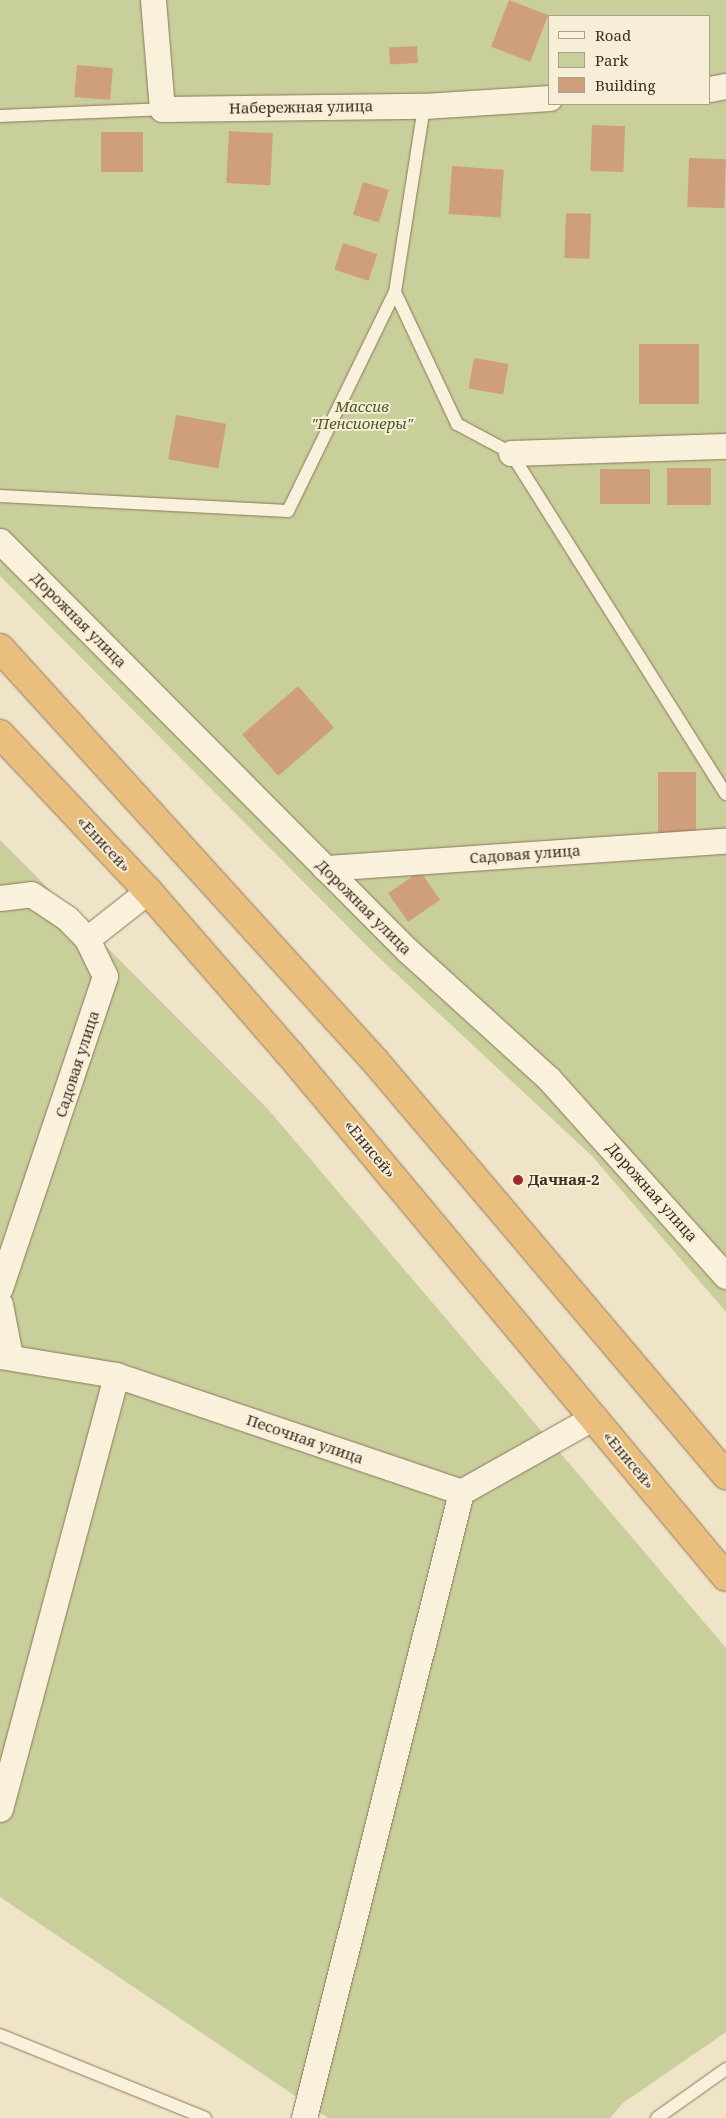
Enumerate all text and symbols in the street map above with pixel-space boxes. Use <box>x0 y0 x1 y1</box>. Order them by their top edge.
legend <box>548 15 711 105</box>
text: Road <box>595 25 631 45</box>
text: Park <box>595 50 628 70</box>
text: Building <box>595 75 656 95</box>
street label: Набережная улица <box>229 97 373 117</box>
park label: Массив "Пенсионеры" <box>311 397 413 432</box>
street label: Дорожная улица <box>28 569 130 671</box>
street label: «Енисей» <box>73 812 135 876</box>
street label: Садовая улица <box>469 841 581 867</box>
street label: Дорожная улица <box>313 856 415 958</box>
street label: Садовая улица <box>51 1008 103 1120</box>
street label: «Енисей» <box>340 1116 400 1182</box>
street label: Дорожная улица <box>603 1139 701 1245</box>
place label: Дачная-2 <box>528 1171 599 1189</box>
marker: Дачная-2 <box>512 1174 524 1186</box>
street label: Песочная улица <box>244 1411 366 1467</box>
street label: «Енисей» <box>599 1427 659 1493</box>

